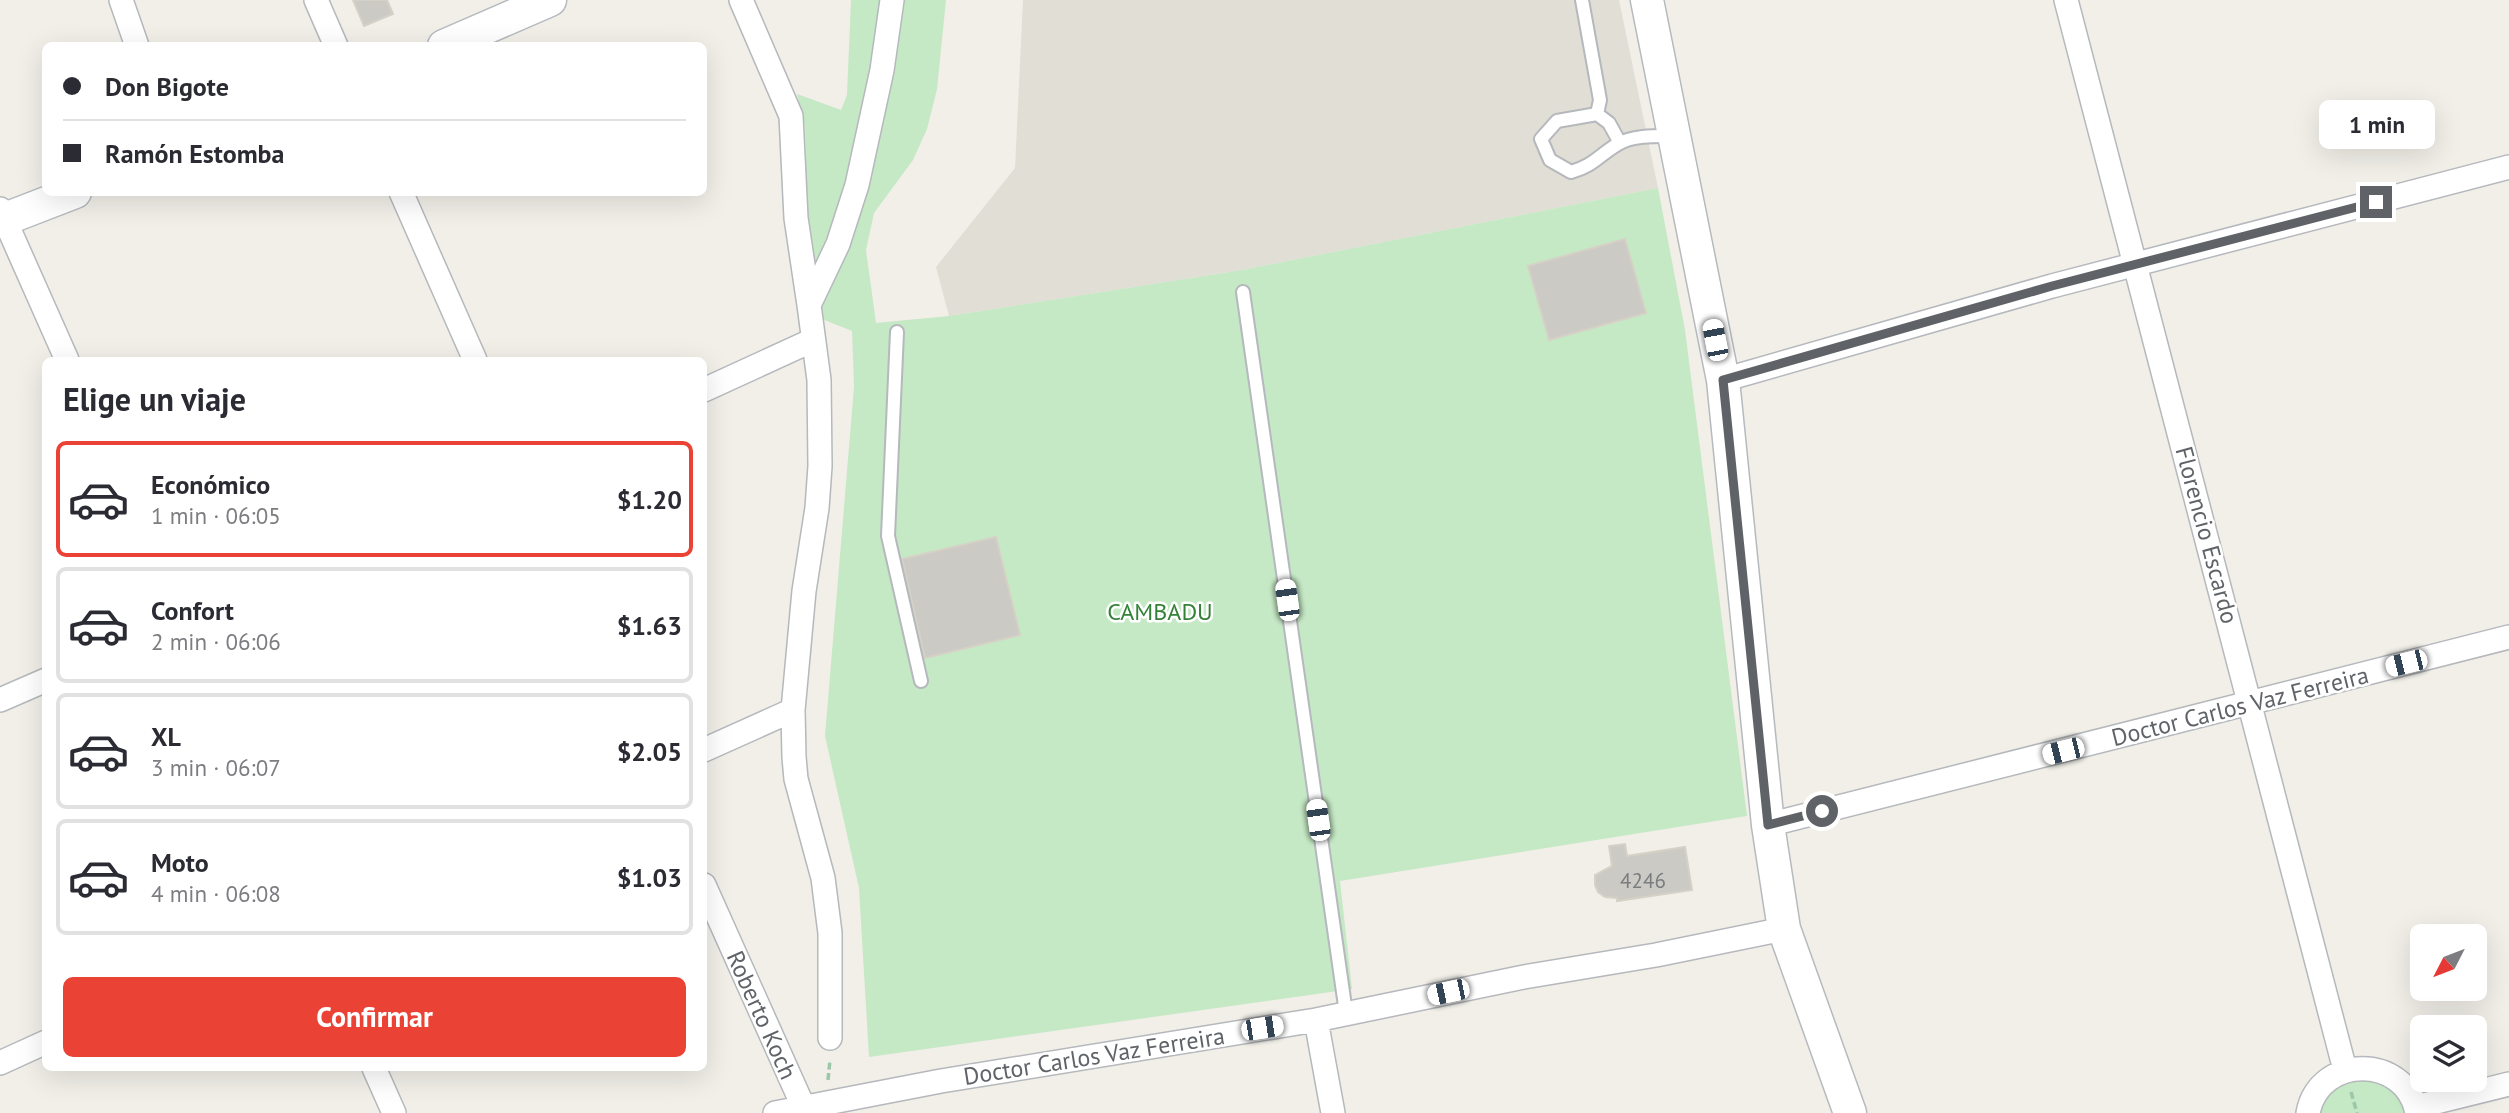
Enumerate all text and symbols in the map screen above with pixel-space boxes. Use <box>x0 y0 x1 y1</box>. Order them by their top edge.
text: Don Bigote <box>105 70 229 103</box>
callout: 1 min <box>2318 100 2434 150</box>
text: 1 min <box>2349 110 2405 139</box>
text: Ramón Estomba <box>105 137 284 170</box>
route end <box>2360 186 2392 218</box>
car <box>1701 317 1730 363</box>
text: Elige un viaje <box>63 378 246 420</box>
street label: Florencio Escardo <box>2168 443 2246 627</box>
icon: car <box>67 468 130 531</box>
text: Económico <box>151 468 270 501</box>
text: $1.20 <box>617 483 682 516</box>
text: 1 min · 06:05 <box>151 501 281 530</box>
car <box>1274 578 1301 622</box>
icon: car <box>67 594 130 657</box>
text: Confort <box>151 594 234 627</box>
park label: CAMBADU <box>1107 596 1213 627</box>
text: $1.63 <box>617 609 682 642</box>
text: 2 min · 06:06 <box>151 627 281 656</box>
car <box>2384 648 2429 678</box>
street label: Doctor Carlos Vaz Ferreira <box>2108 659 2372 753</box>
icon: car <box>67 720 130 783</box>
text: XL <box>151 720 181 753</box>
text: $2.05 <box>617 735 682 768</box>
car <box>2041 736 2086 766</box>
text: 3 min · 06:07 <box>151 753 281 782</box>
route start <box>1806 795 1838 827</box>
car <box>1305 798 1332 842</box>
icon: car <box>67 846 130 909</box>
text: Moto <box>151 846 209 879</box>
text: $1.03 <box>617 861 682 894</box>
house number: 4246 <box>1620 867 1666 894</box>
text: 4 min · 06:08 <box>151 879 281 908</box>
north arrow <box>2410 924 2487 1001</box>
map controls <box>2410 924 2487 1092</box>
street label: Roberto Koch <box>720 946 804 1084</box>
button: Confirmar <box>63 977 686 1057</box>
car <box>1426 977 1471 1007</box>
car <box>1240 1014 1285 1042</box>
button: layers <box>2410 1015 2487 1092</box>
street label: Doctor Carlos Vaz Ferreira <box>961 1020 1227 1092</box>

